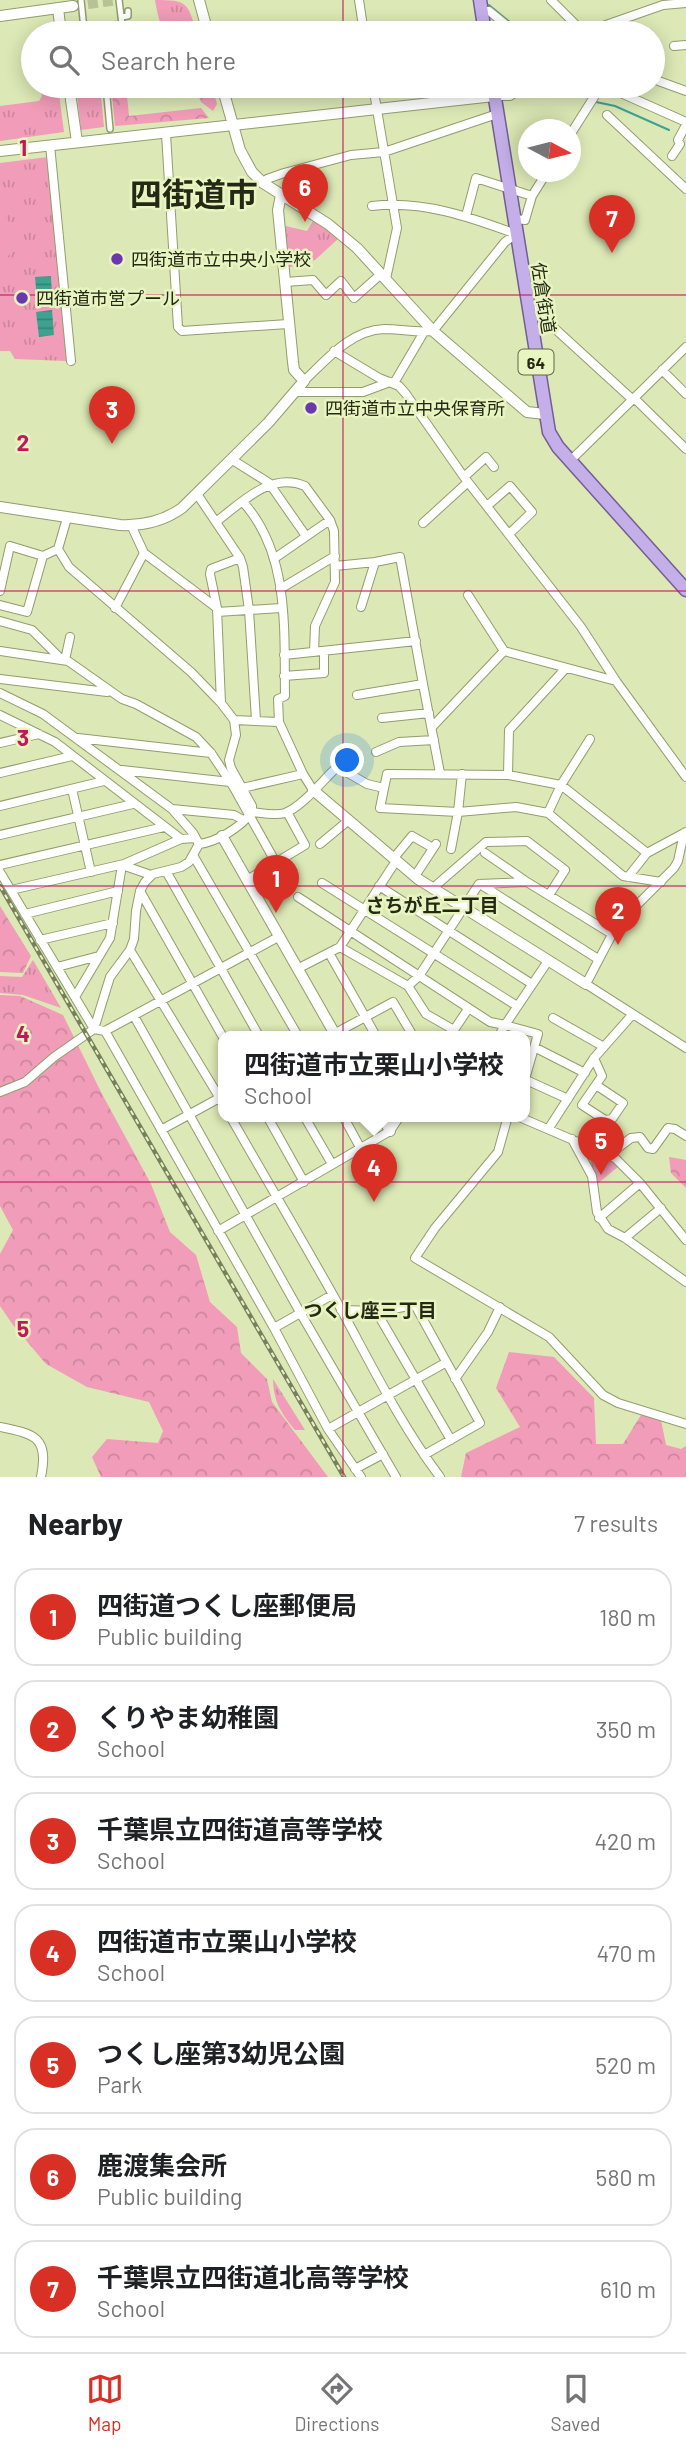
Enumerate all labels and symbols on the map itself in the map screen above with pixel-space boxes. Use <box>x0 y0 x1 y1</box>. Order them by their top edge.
north arrow <box>518 119 581 182</box>
text: 1 <box>19 133 27 161</box>
pin: 6 <box>282 164 328 222</box>
district label: 四街道市 <box>130 174 258 212</box>
pin: 7 <box>589 195 635 253</box>
place label: 四街道市立中央小学校 <box>131 248 311 270</box>
marker: 四街道市立中央小学校 <box>109 251 125 267</box>
street label: 佐倉街道 <box>528 261 560 335</box>
place label: 四街道市営プール <box>36 287 180 309</box>
marker: 四街道市営プール <box>14 290 30 306</box>
road number: 64 <box>518 350 554 374</box>
pin: 3 <box>89 386 135 444</box>
place label: 四街道市立中央保育所 <box>325 397 505 419</box>
marker: 四街道市立中央保育所 <box>303 400 319 416</box>
text: 2 <box>17 428 29 456</box>
text: 3 <box>17 723 29 751</box>
your location <box>330 743 364 777</box>
pin: 1 <box>253 855 299 913</box>
pin: 2 <box>595 887 641 945</box>
district label: さちが丘二丁目 <box>365 893 499 916</box>
text: 4 <box>16 1019 30 1047</box>
pin: 5 <box>578 1117 624 1175</box>
pin: 4 <box>351 1144 397 1202</box>
district label: つくし座三丁目 <box>303 1298 437 1321</box>
text: 5 <box>17 1314 29 1342</box>

